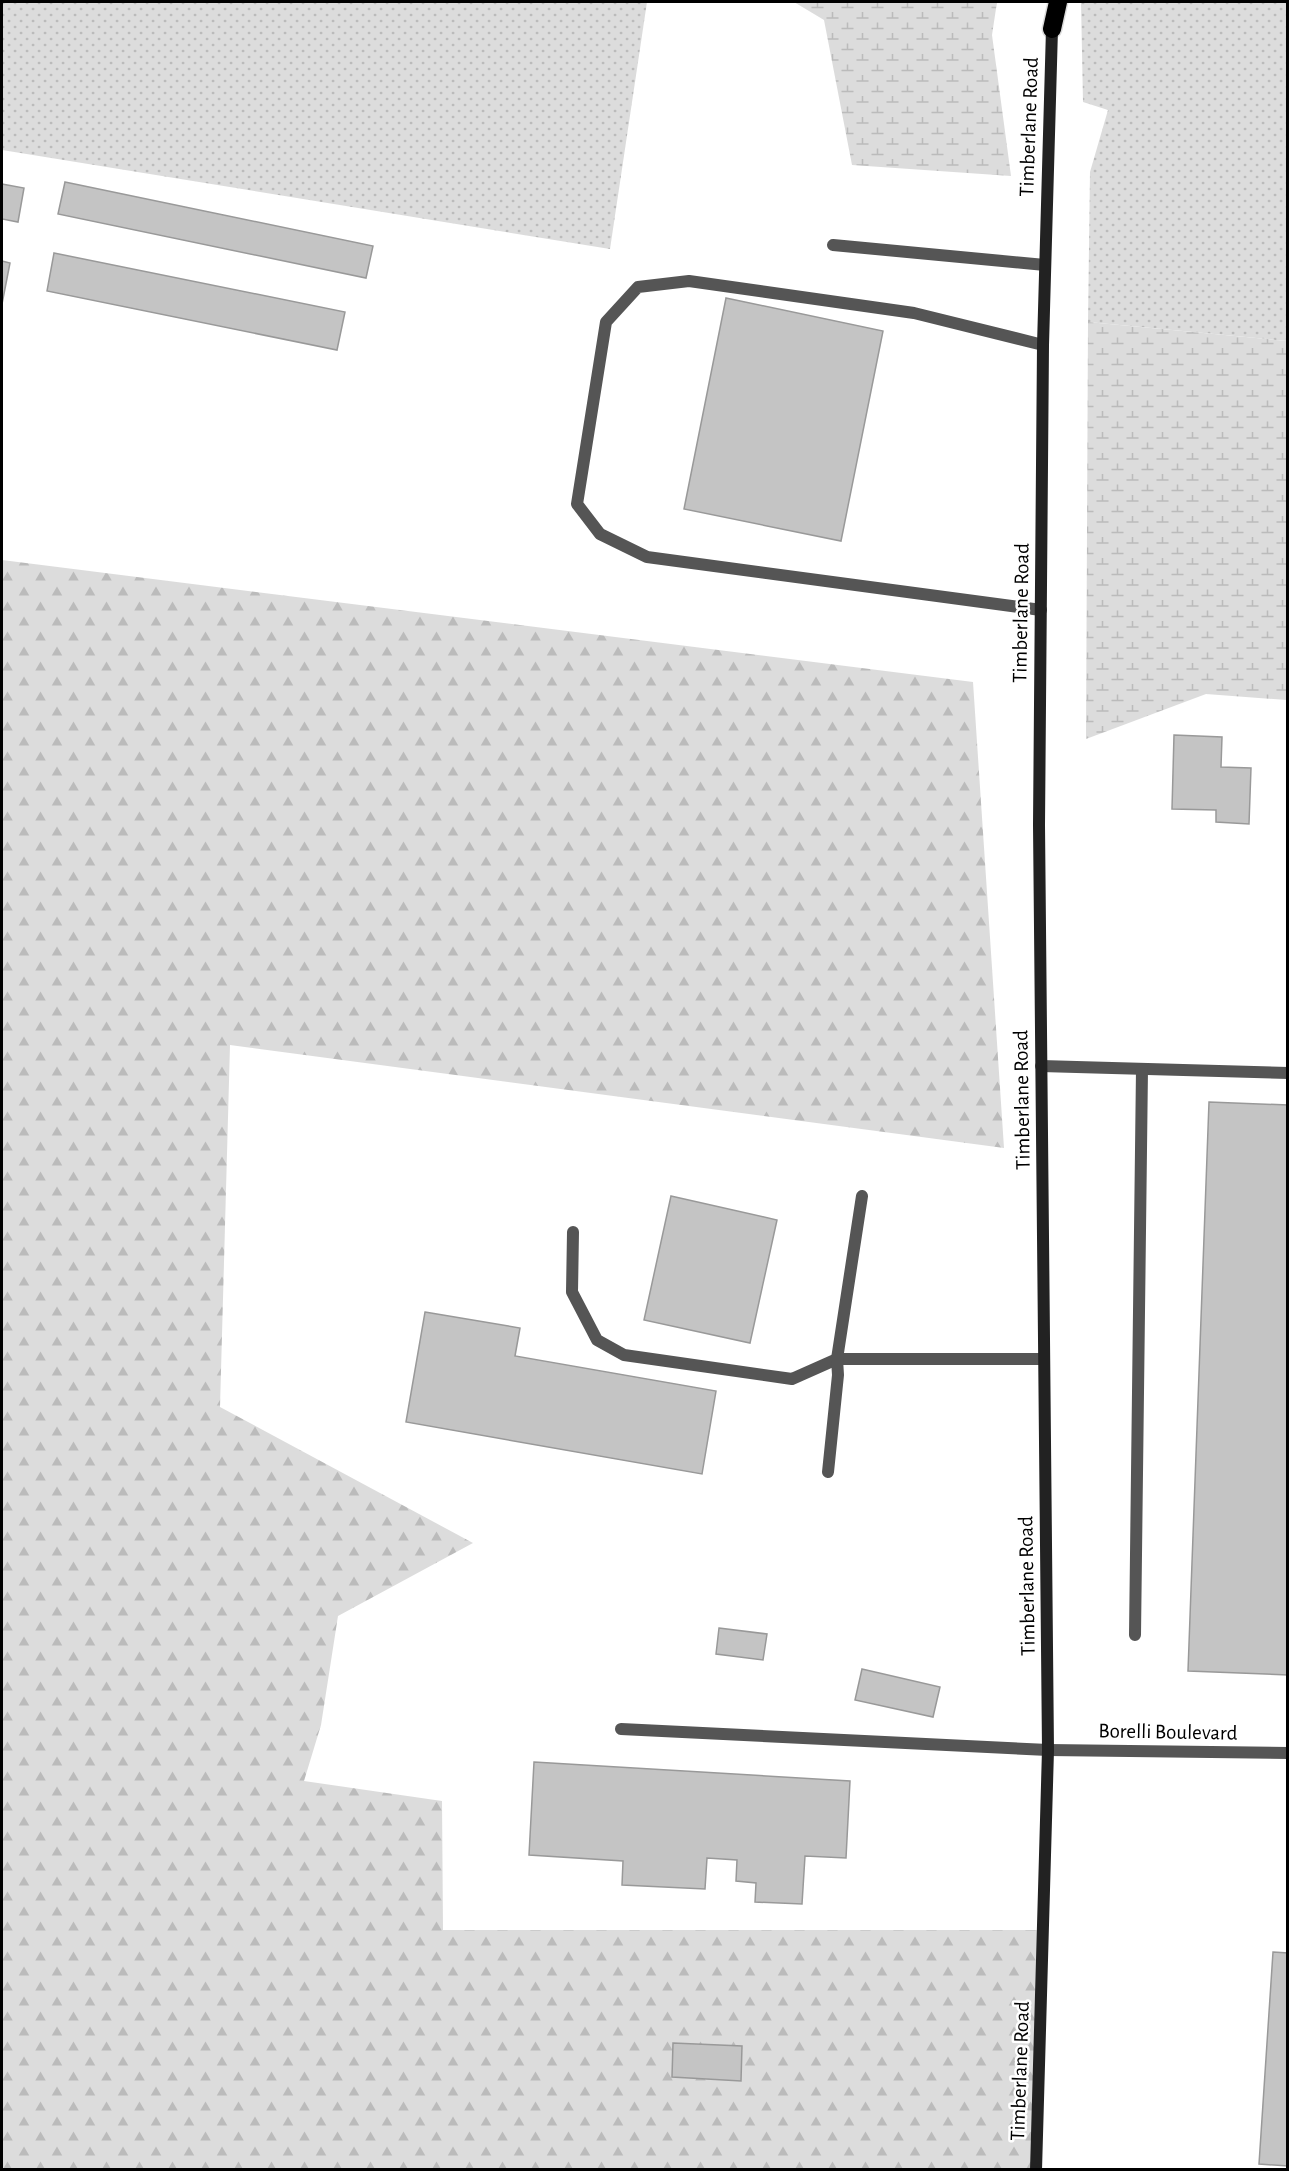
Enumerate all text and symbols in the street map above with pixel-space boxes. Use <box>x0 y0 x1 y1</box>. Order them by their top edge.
street label: Timberlane Road <box>1016 57 1042 197</box>
street label: Timberlane Road <box>1009 543 1033 683</box>
street label: Timberlane Road <box>1010 1030 1034 1170</box>
street label: Timberlane Road <box>1015 1516 1039 1656</box>
street label: Borelli Boulevard <box>1098 1720 1238 1744</box>
street label: Timberlane Road <box>1007 2001 1033 2141</box>

